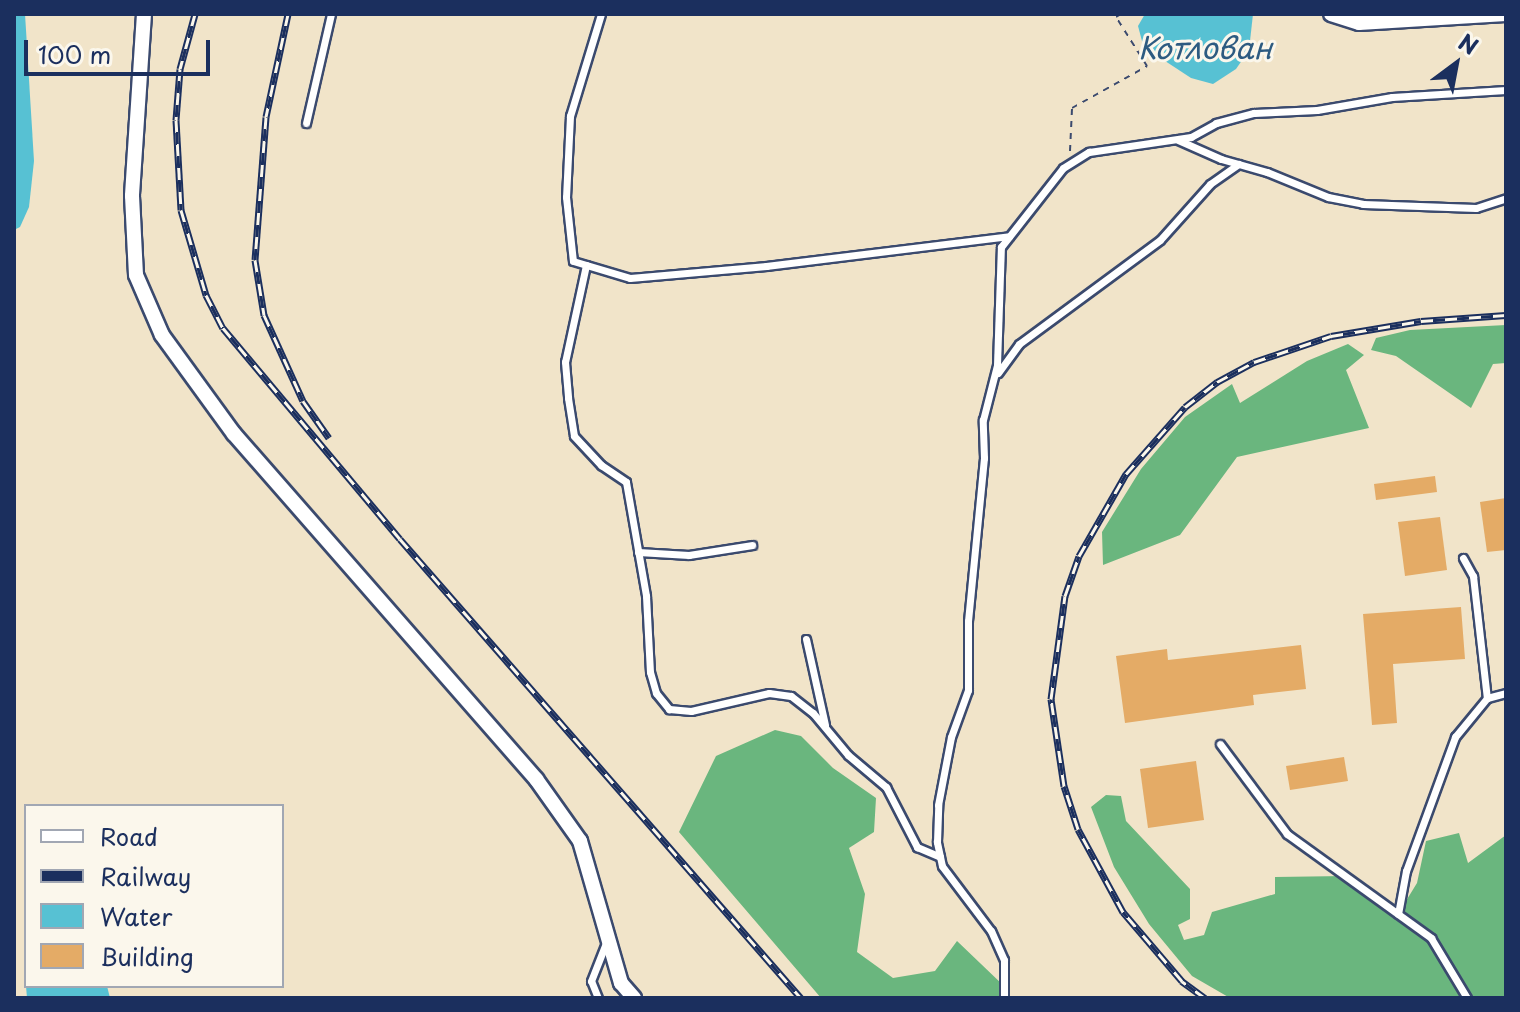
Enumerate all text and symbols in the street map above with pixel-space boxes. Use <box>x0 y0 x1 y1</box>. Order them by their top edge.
scale bar <box>28 24 214 74</box>
north arrow <box>1416 24 1496 104</box>
text: N <box>1453 25 1485 62</box>
water label: Котлован <box>1138 29 1272 65</box>
text: 100 m <box>38 36 111 72</box>
legend <box>24 804 284 988</box>
text: Road <box>100 818 158 854</box>
text: Railway <box>100 858 191 894</box>
text: Water <box>100 898 172 934</box>
text: Building <box>100 938 194 974</box>

